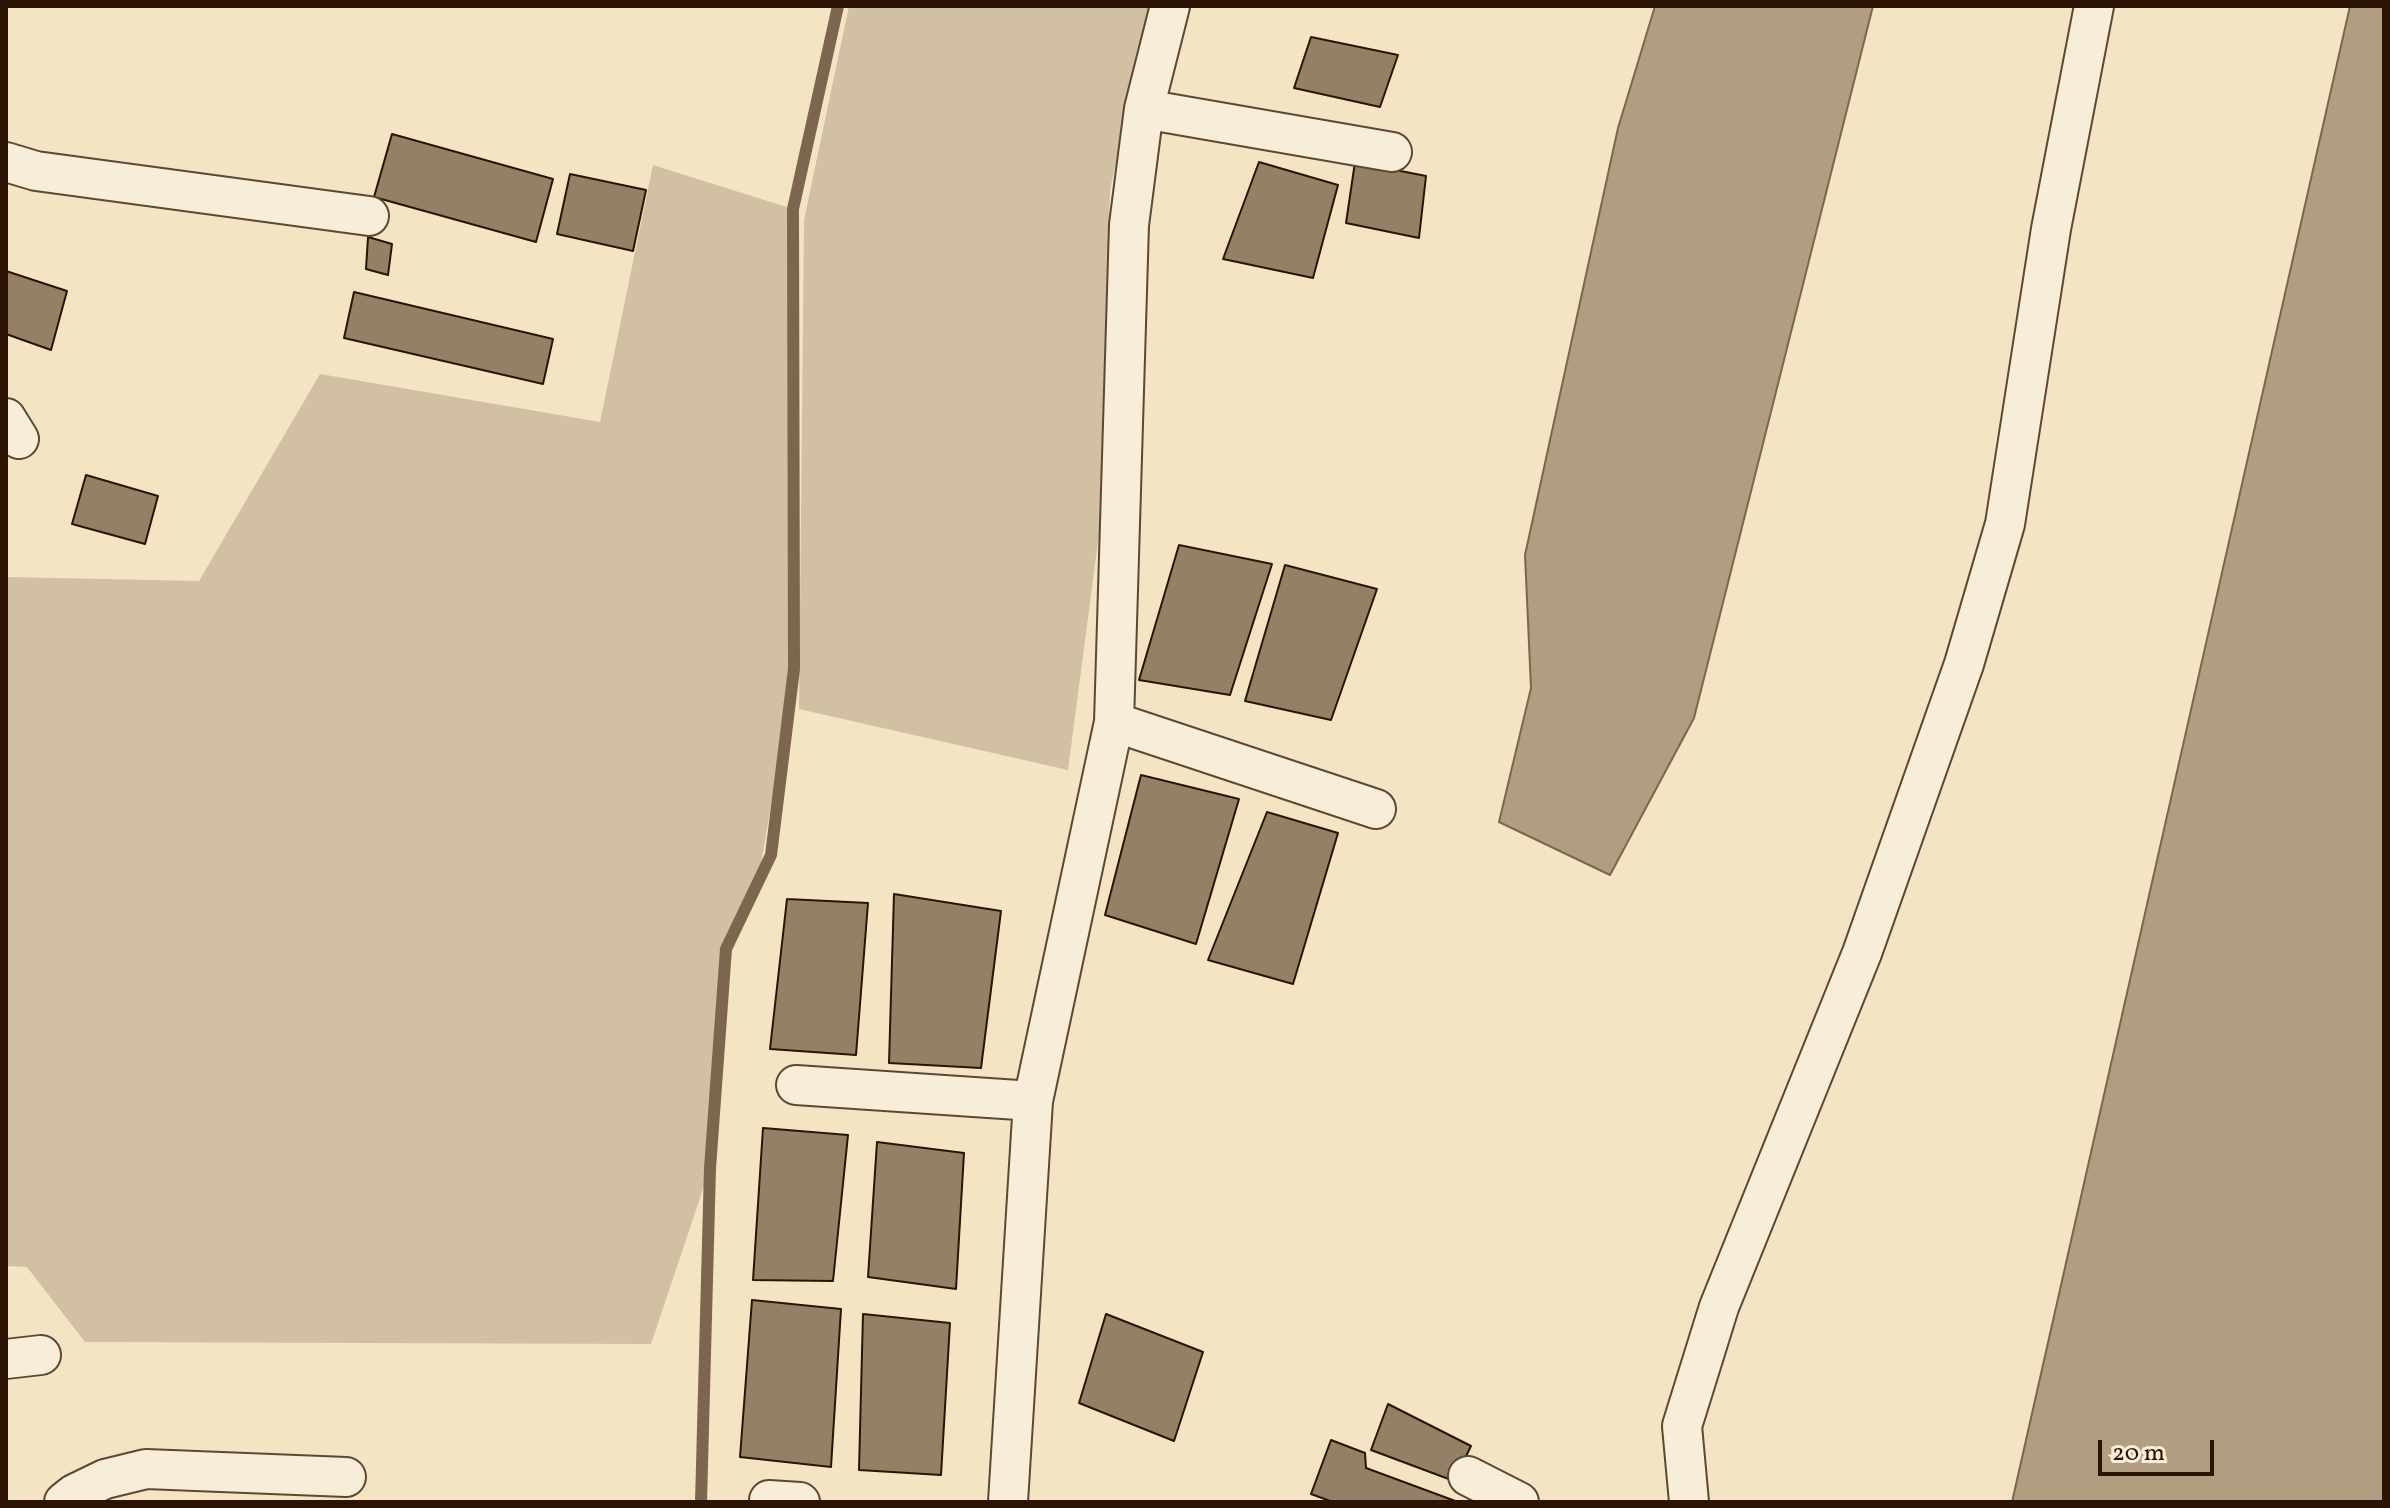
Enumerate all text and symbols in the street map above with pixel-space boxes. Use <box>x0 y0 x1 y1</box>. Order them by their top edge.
scale bar <box>2102 1424 2218 1474</box>
text: 20 m <box>2112 1437 2165 1471</box>

